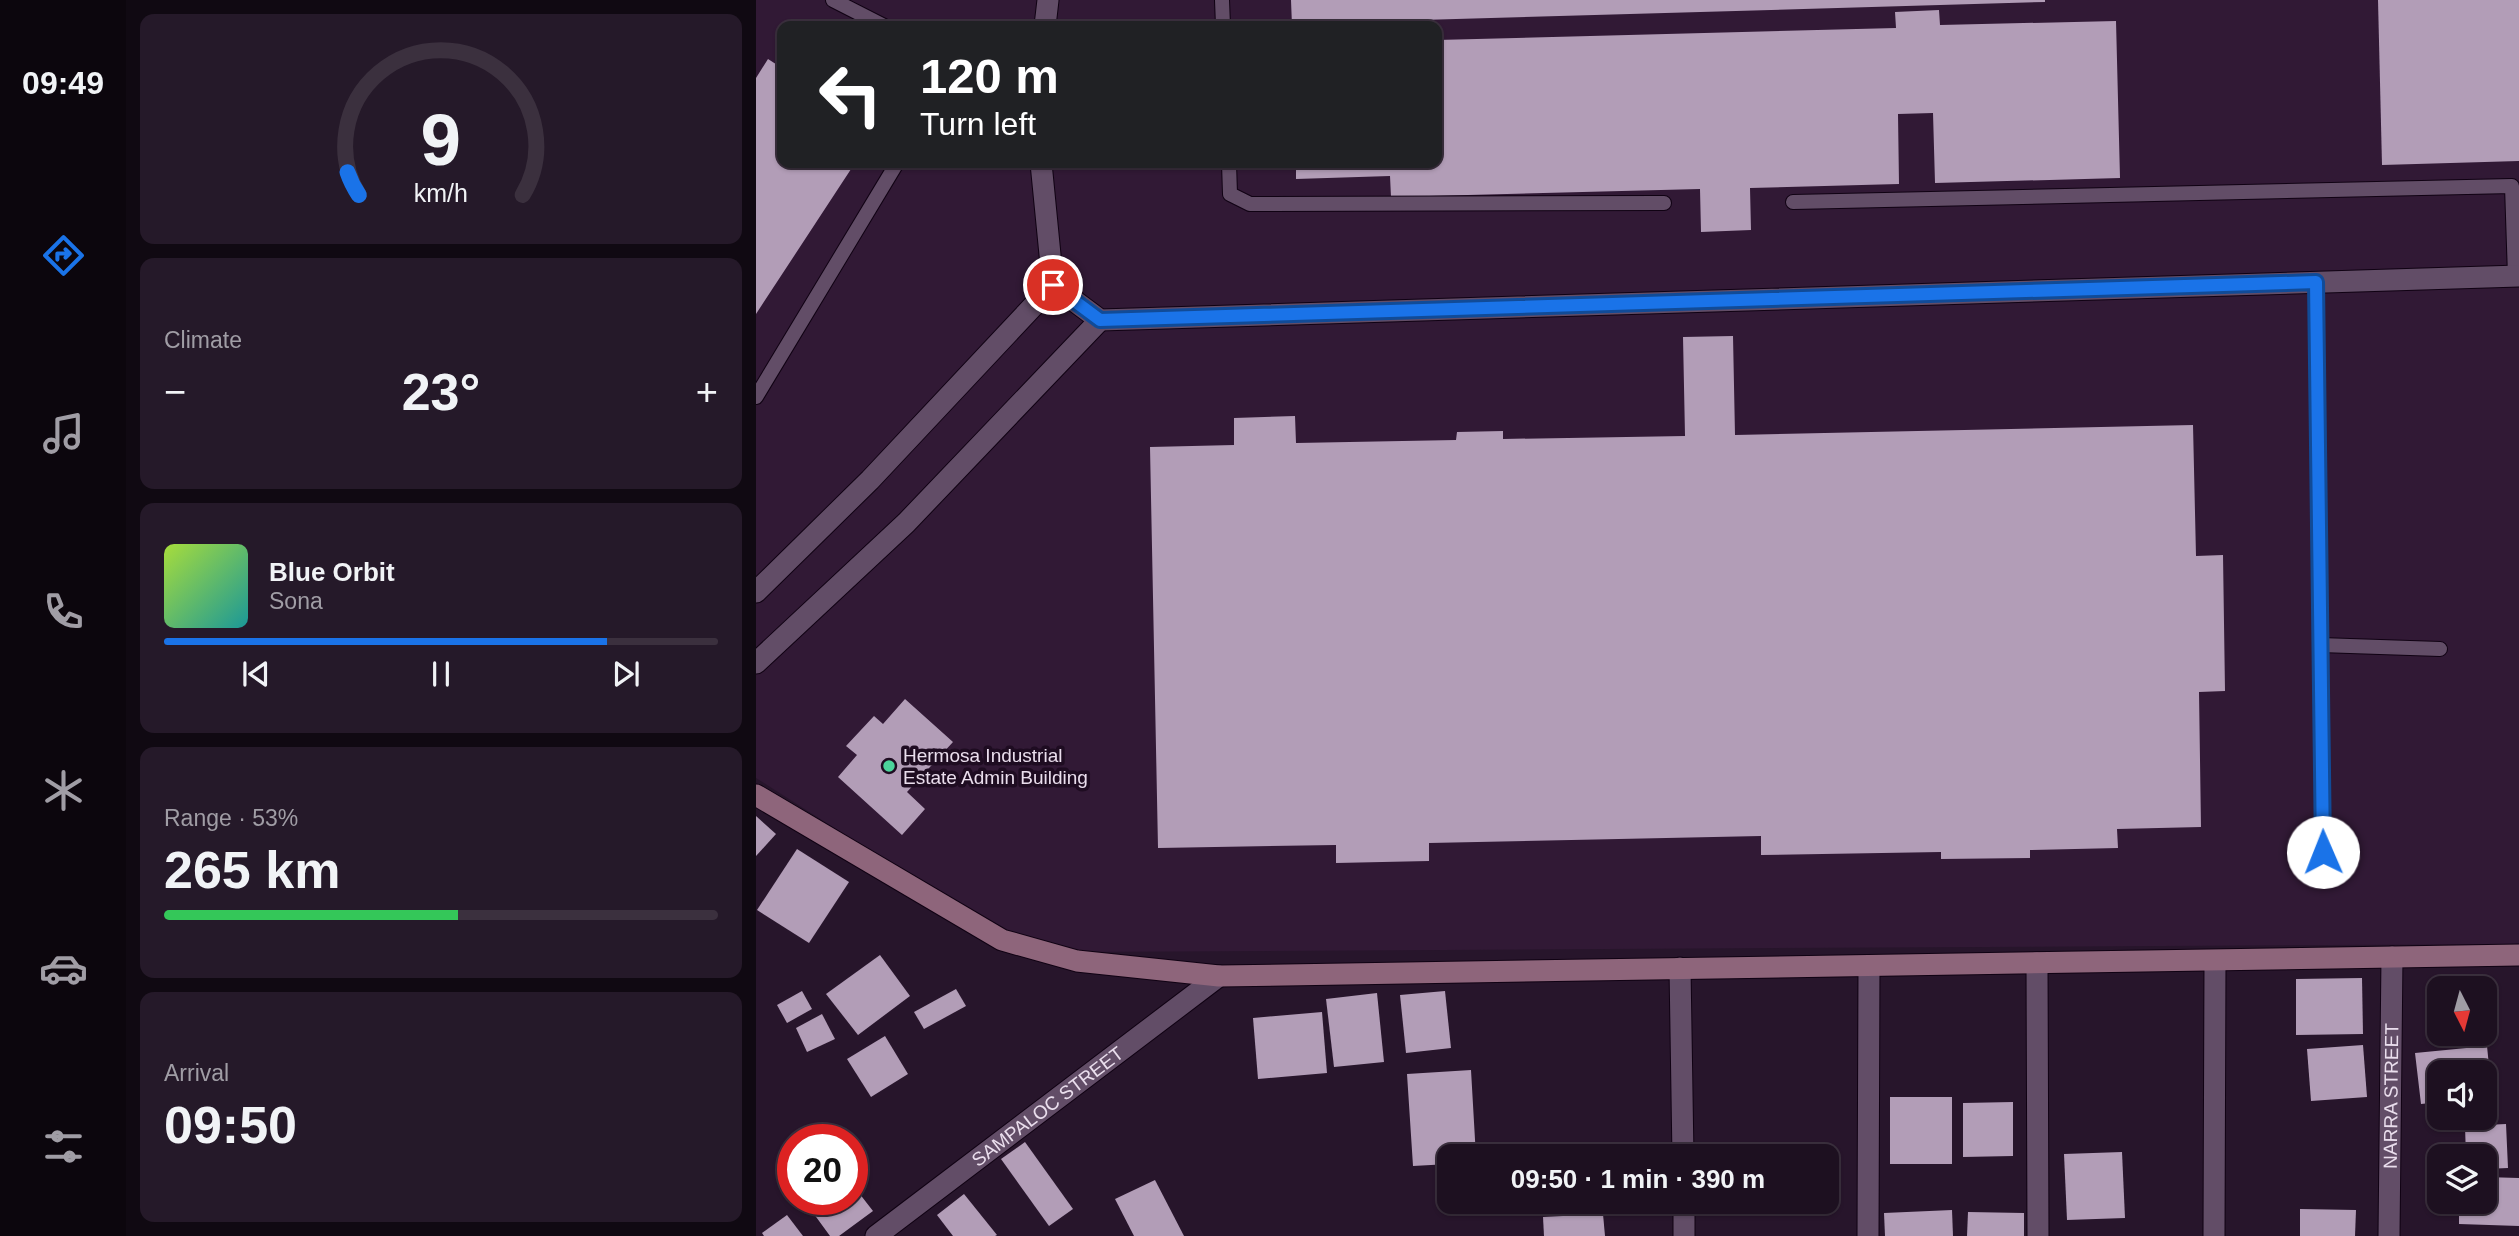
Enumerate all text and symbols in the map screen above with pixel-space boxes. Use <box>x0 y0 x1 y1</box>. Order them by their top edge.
icon: left <box>805 49 896 140</box>
text: 120 m <box>920 49 1059 103</box>
text: 09:49 <box>22 65 104 101</box>
text: 9 <box>421 100 461 181</box>
text: Turn left <box>920 106 1036 142</box>
text: km/h <box>414 179 468 207</box>
icon: directions <box>39 231 88 280</box>
pin <box>1023 255 1083 315</box>
icon: arrive <box>1034 266 1072 304</box>
text: Climate <box>164 327 242 353</box>
text: 23° <box>402 363 480 421</box>
text: − <box>164 371 186 413</box>
text: + <box>696 371 718 413</box>
icon: music <box>39 409 88 458</box>
text: Blue Orbit <box>269 557 395 587</box>
icon: phone <box>39 587 88 636</box>
text: Sona <box>269 588 323 614</box>
icon: previous <box>237 655 275 693</box>
icon: pause <box>422 655 460 693</box>
icon: next <box>607 655 645 693</box>
place label: Hermosa Industrial Estate Admin Building <box>903 745 1088 788</box>
marker: Hermosa Industrial Estate Admin Building <box>881 758 897 774</box>
icon: climate <box>39 766 88 815</box>
text: Range · 53% <box>164 805 298 831</box>
position arrow <box>2286 815 2360 889</box>
text: 265 km <box>164 841 340 899</box>
icon: car <box>39 944 88 993</box>
north arrow <box>2427 976 2497 1046</box>
map controls <box>2427 976 2497 1214</box>
street label: NARRA STREET <box>2380 1023 2402 1169</box>
street label: SAMPALOC STREET <box>968 1042 1128 1171</box>
text: Arrival <box>164 1060 229 1086</box>
button: sound <box>2427 1060 2497 1130</box>
text: 09:50 <box>164 1096 297 1154</box>
icon: filters <box>39 1122 88 1171</box>
speed limit sign: 20 <box>777 1124 868 1215</box>
button: layers <box>2427 1144 2497 1214</box>
text: 09:50 · 1 min · 390 m <box>1511 1164 1765 1194</box>

